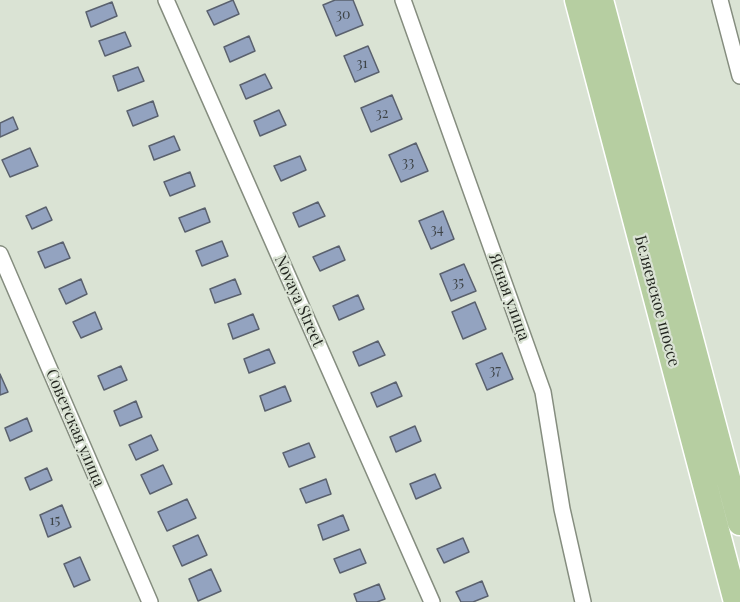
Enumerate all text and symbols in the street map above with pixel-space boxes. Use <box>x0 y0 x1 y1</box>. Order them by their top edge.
house number: 30 <box>336 7 350 23</box>
house number: 31 <box>356 56 368 72</box>
house number: 32 <box>375 106 389 122</box>
house number: 33 <box>402 155 414 171</box>
house number: 34 <box>430 222 444 238</box>
street label: Беляевское шоссе <box>630 233 684 369</box>
street label: Ясная улица <box>484 251 534 343</box>
street label: Novaya Street <box>270 252 328 350</box>
house number: 35 <box>452 275 464 291</box>
house number: 37 <box>489 363 501 379</box>
street label: Советская улица <box>42 366 108 490</box>
house number: 15 <box>50 513 60 529</box>

